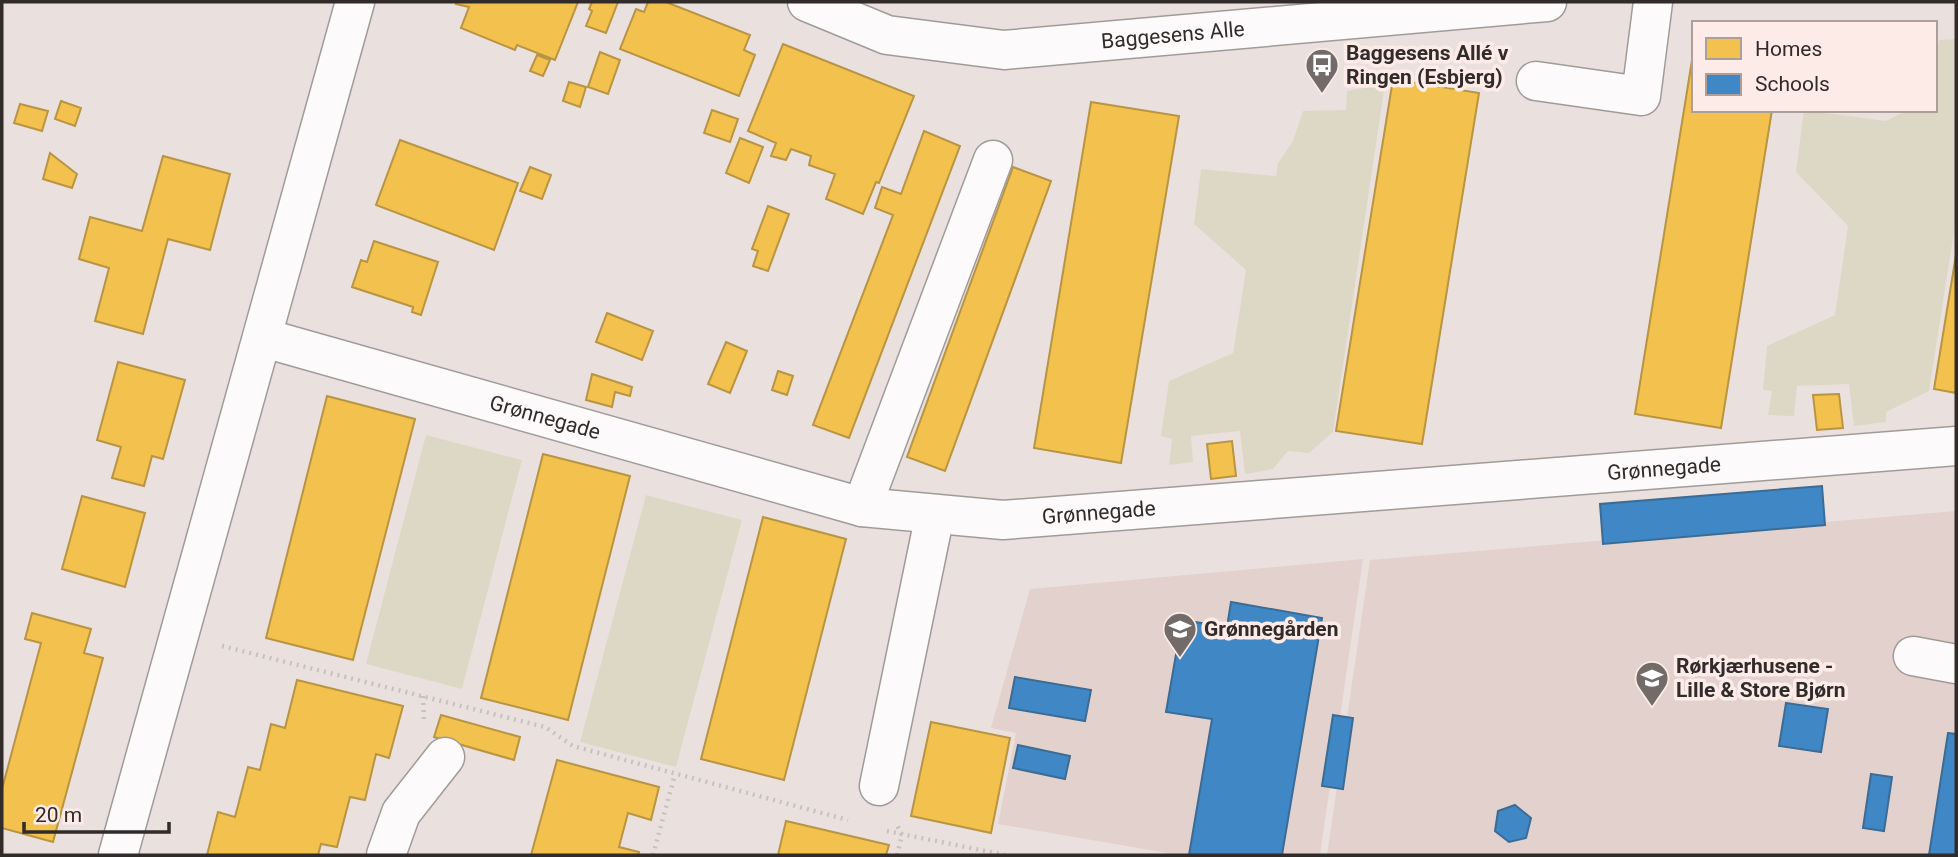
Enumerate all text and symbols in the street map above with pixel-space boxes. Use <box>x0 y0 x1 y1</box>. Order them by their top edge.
street label: Baggesens Alle <box>1100 17 1246 53</box>
legend <box>1692 21 1937 112</box>
text: Homes <box>1755 37 1822 61</box>
place label: Baggesens Allé v Ringen (Esbjerg) <box>1346 41 1509 89</box>
bus stop icon: Baggesens Allé v Ringen (Esbjerg) <box>1303 46 1341 95</box>
text: Schools <box>1755 72 1830 96</box>
street label: Grønnegade <box>487 390 603 444</box>
street label: Grønnegade <box>1606 452 1722 485</box>
street label: Grønnegade <box>1041 496 1156 529</box>
school or university icon: Grønnegården <box>1161 610 1199 659</box>
place label: Grønnegården <box>1204 617 1338 641</box>
place label: Rørkjærhusene - Lille & Store Bjørn <box>1676 654 1845 702</box>
school or university icon: Rørkjærhusene - Lille & Store Bjørn <box>1633 659 1671 708</box>
scale bar <box>24 790 170 834</box>
text: 20 m <box>35 803 82 827</box>

